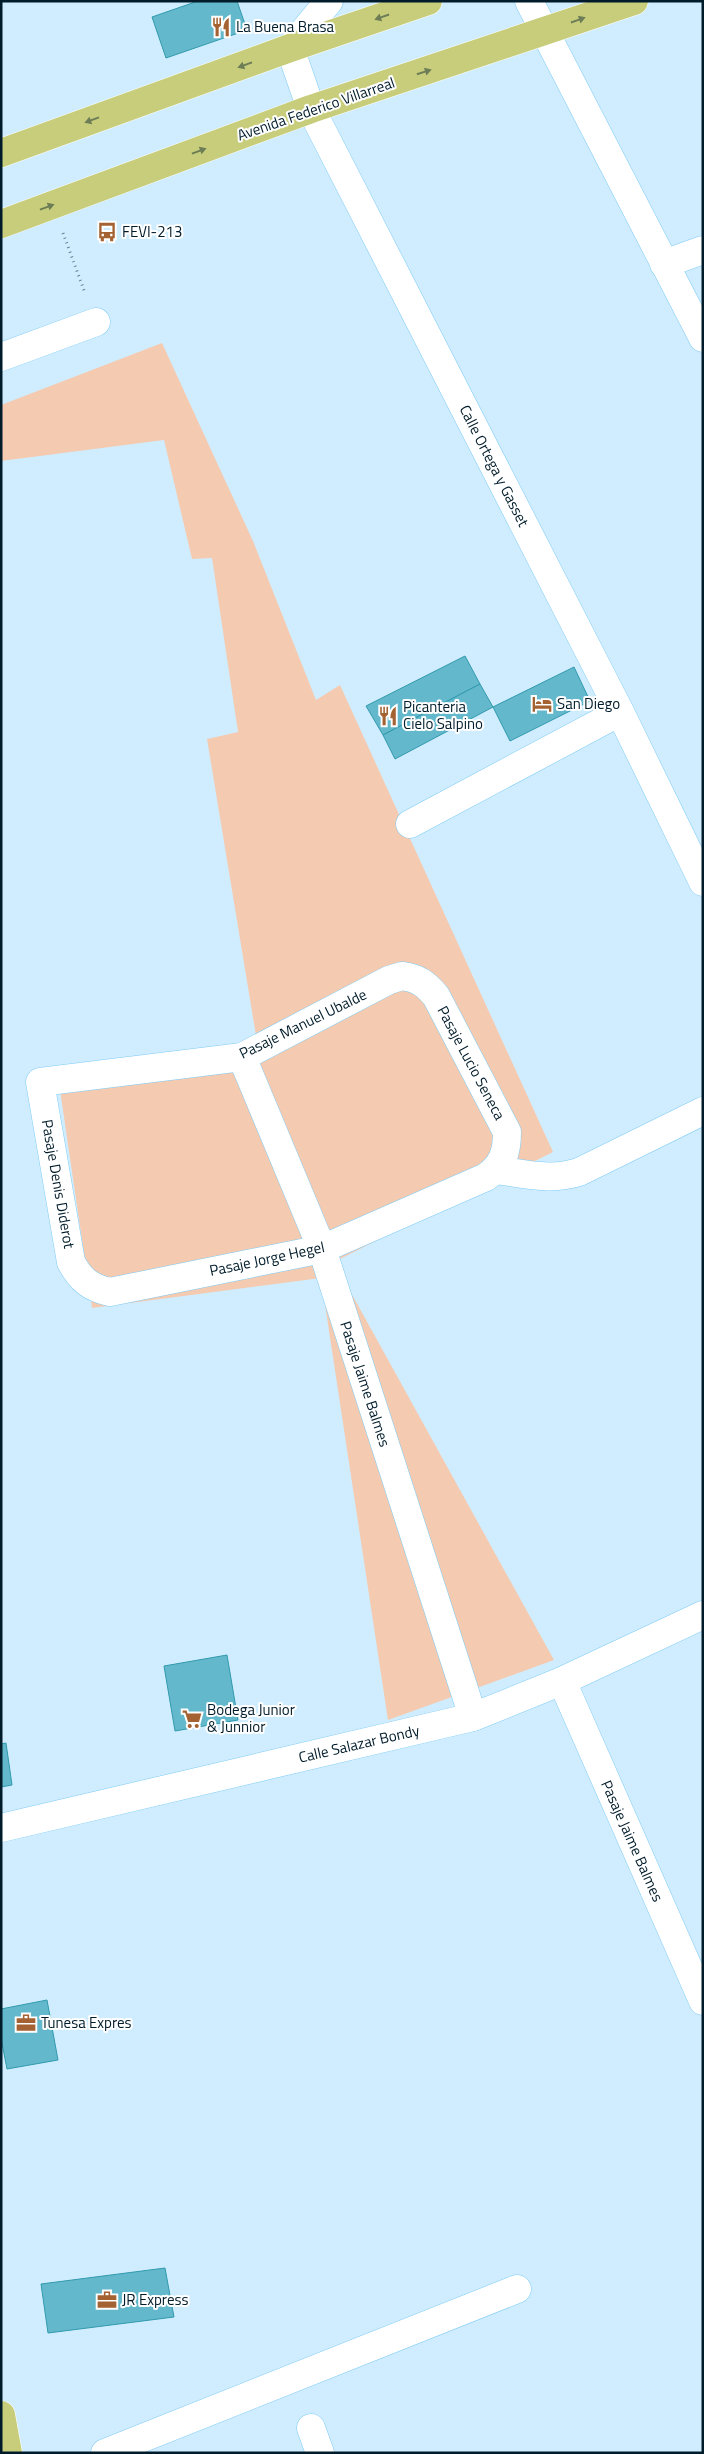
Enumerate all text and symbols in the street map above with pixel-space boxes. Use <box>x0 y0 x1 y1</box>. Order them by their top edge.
one-way arrow <box>374 13 389 21</box>
place label: La Buena Brasa <box>236 15 335 38</box>
restaurant icon: La Buena Brasa <box>210 16 232 38</box>
one-way arrow <box>571 16 586 24</box>
one-way arrow <box>237 62 252 69</box>
one-way arrow <box>417 68 432 76</box>
street label: Avenida Federico Villarreal <box>234 71 398 146</box>
one-way arrow <box>84 116 99 124</box>
one-way arrow <box>192 147 207 154</box>
one-way arrow <box>40 203 55 211</box>
place label: FEVI-213 <box>122 220 182 243</box>
bus stop icon: FEVI-213 <box>96 221 118 243</box>
street label: Calle Ortega y Gasset <box>454 401 535 531</box>
place label: San Diego <box>557 692 620 715</box>
hotel icon: San Diego <box>531 693 553 715</box>
place label: Picanteria Cielo Salpino <box>403 695 483 735</box>
restaurant icon: Picanteria Cielo Salpino <box>377 705 399 727</box>
street label: Pasaje Manuel Ubalde <box>235 983 371 1064</box>
street label: Pasaje Lucio Seneca <box>432 1002 512 1124</box>
street label: Pasaje Denis Diderot <box>36 1118 81 1251</box>
street label: Pasaje Jorge Hegel <box>207 1235 327 1282</box>
street label: Pasaje Jaime Balmes <box>334 1318 397 1450</box>
place label: Bodega Junior & Junnior <box>207 1698 295 1738</box>
supermarket icon: Bodega Junior & Junnior <box>181 1708 203 1730</box>
street label: Calle Salazar Bondy <box>296 1718 422 1769</box>
street label: Pasaje Jaime Balmes <box>595 1776 670 1905</box>
place label: Tunesa Expres <box>41 2011 132 2034</box>
office icon: Tunesa Expres <box>15 2012 37 2034</box>
place label: JR Express <box>122 2288 188 2311</box>
office icon: JR Express <box>96 2289 118 2311</box>

